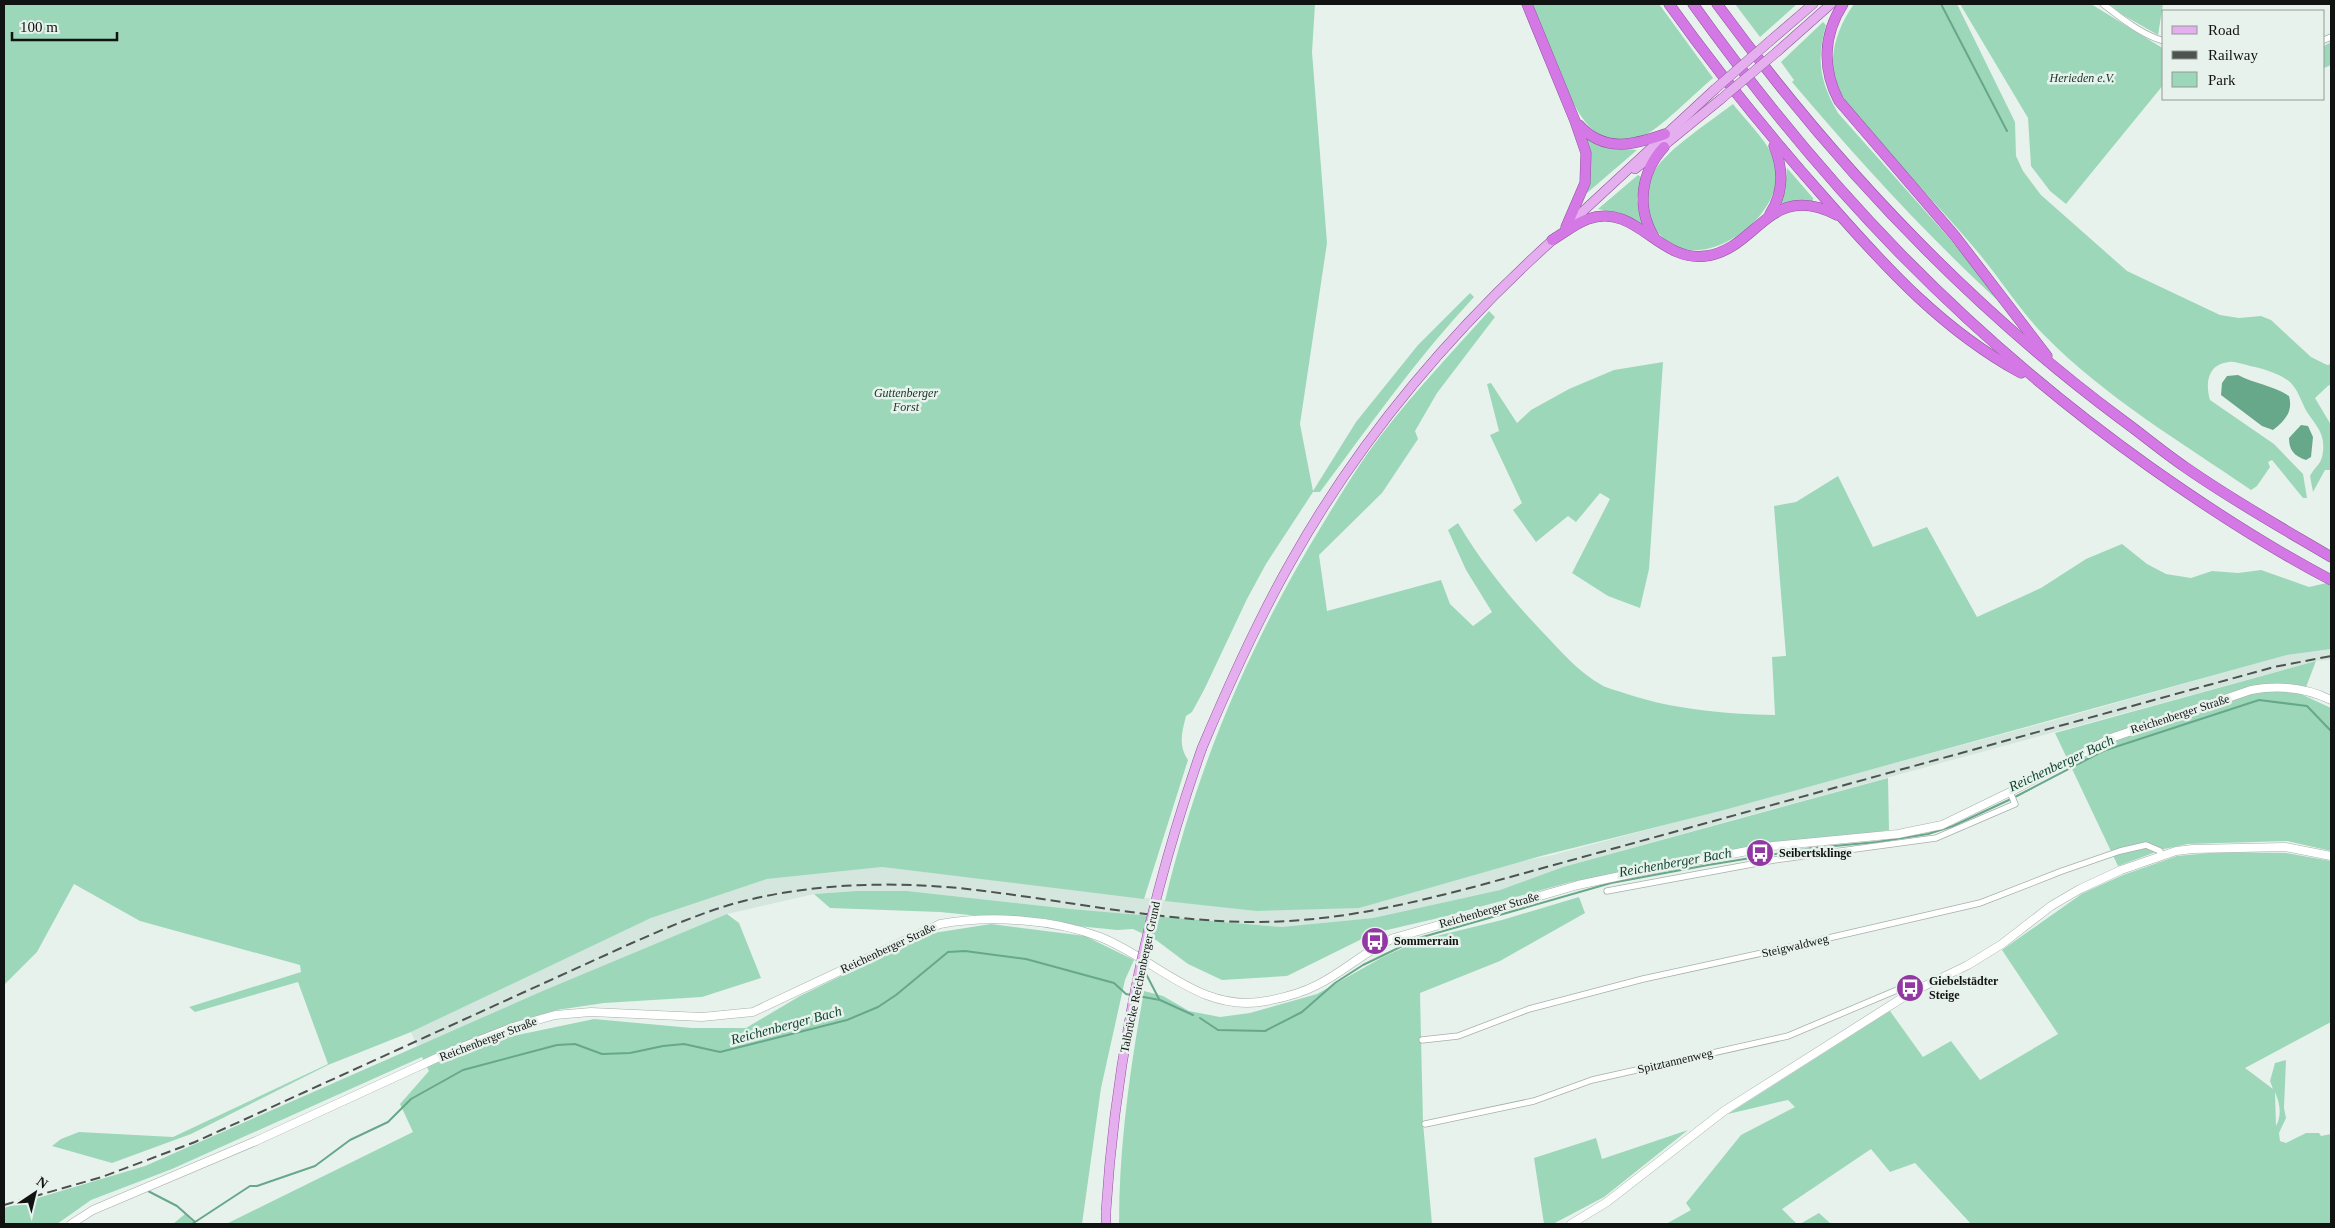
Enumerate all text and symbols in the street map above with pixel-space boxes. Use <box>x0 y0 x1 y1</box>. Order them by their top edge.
scale bar <box>12 10 118 42</box>
legend <box>2162 10 2325 100</box>
text: 100 m <box>20 19 58 35</box>
text: Road <box>2208 22 2240 38</box>
text: Railway <box>2208 47 2258 63</box>
park label: Herieden e.V. <box>2049 71 2115 85</box>
text: Park <box>2208 72 2236 88</box>
park label: Guttenberger Forst <box>874 386 938 414</box>
street label: Reichenberger Straße <box>2129 691 2231 737</box>
water label: Reichenberger Bach <box>2005 733 2116 795</box>
bus stop icon: Seibertsklinge <box>1745 838 1775 868</box>
water label: Reichenberger Bach <box>1617 845 1733 880</box>
place label: Seibertsklinge <box>1779 846 1852 860</box>
street label: Reichenberger Straße <box>1437 889 1541 931</box>
street label: Talbrücke Reichenberger Grund <box>1117 900 1163 1054</box>
street label: Reichenberger Straße <box>838 920 938 976</box>
bus stop icon: Sommerrain <box>1360 926 1390 956</box>
street label: Steigwaldweg <box>1760 932 1830 960</box>
place label: Sommerrain <box>1394 934 1459 948</box>
bus stop icon: Giebelstädter Steige <box>1895 973 1925 1003</box>
place label: Giebelstädter Steige <box>1929 974 1999 1002</box>
water label: Reichenberger Bach <box>728 1003 843 1048</box>
street label: Reichenberger Straße <box>437 1014 539 1064</box>
street label: Spitztannenweg <box>1636 1046 1714 1076</box>
north arrow <box>10 1168 60 1218</box>
text: N <box>34 1174 51 1192</box>

